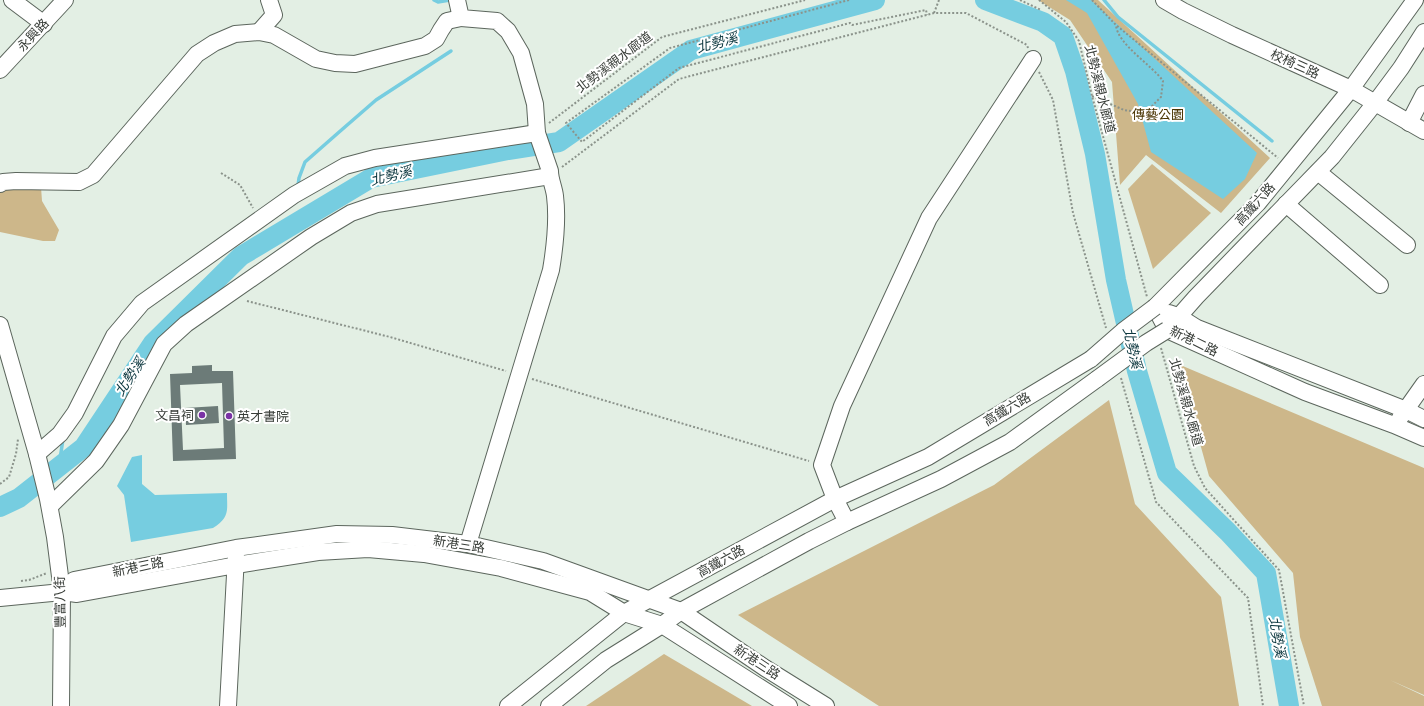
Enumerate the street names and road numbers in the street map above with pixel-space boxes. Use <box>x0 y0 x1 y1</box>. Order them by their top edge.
street label: 永興路 <box>14 16 52 54</box>
street label: 北勢溪親水廊道 <box>573 29 655 95</box>
street label: 北勢溪親水廊道 <box>1082 43 1118 135</box>
street label: 校椅三路 <box>1268 47 1322 81</box>
street label: 高鐵六路 <box>1232 180 1278 228</box>
street label: 新港二路 <box>1167 323 1221 359</box>
street label: 北勢溪親水廊道 <box>1166 356 1206 448</box>
street label: 高鐵六路 <box>981 389 1033 429</box>
street label: 新港三路 <box>432 533 486 555</box>
street label: 高鐵六路 <box>695 542 747 580</box>
street label: 新港三路 <box>111 554 165 580</box>
street label: 豐富八街 <box>52 576 68 628</box>
street label: 新港三路 <box>731 642 783 682</box>

